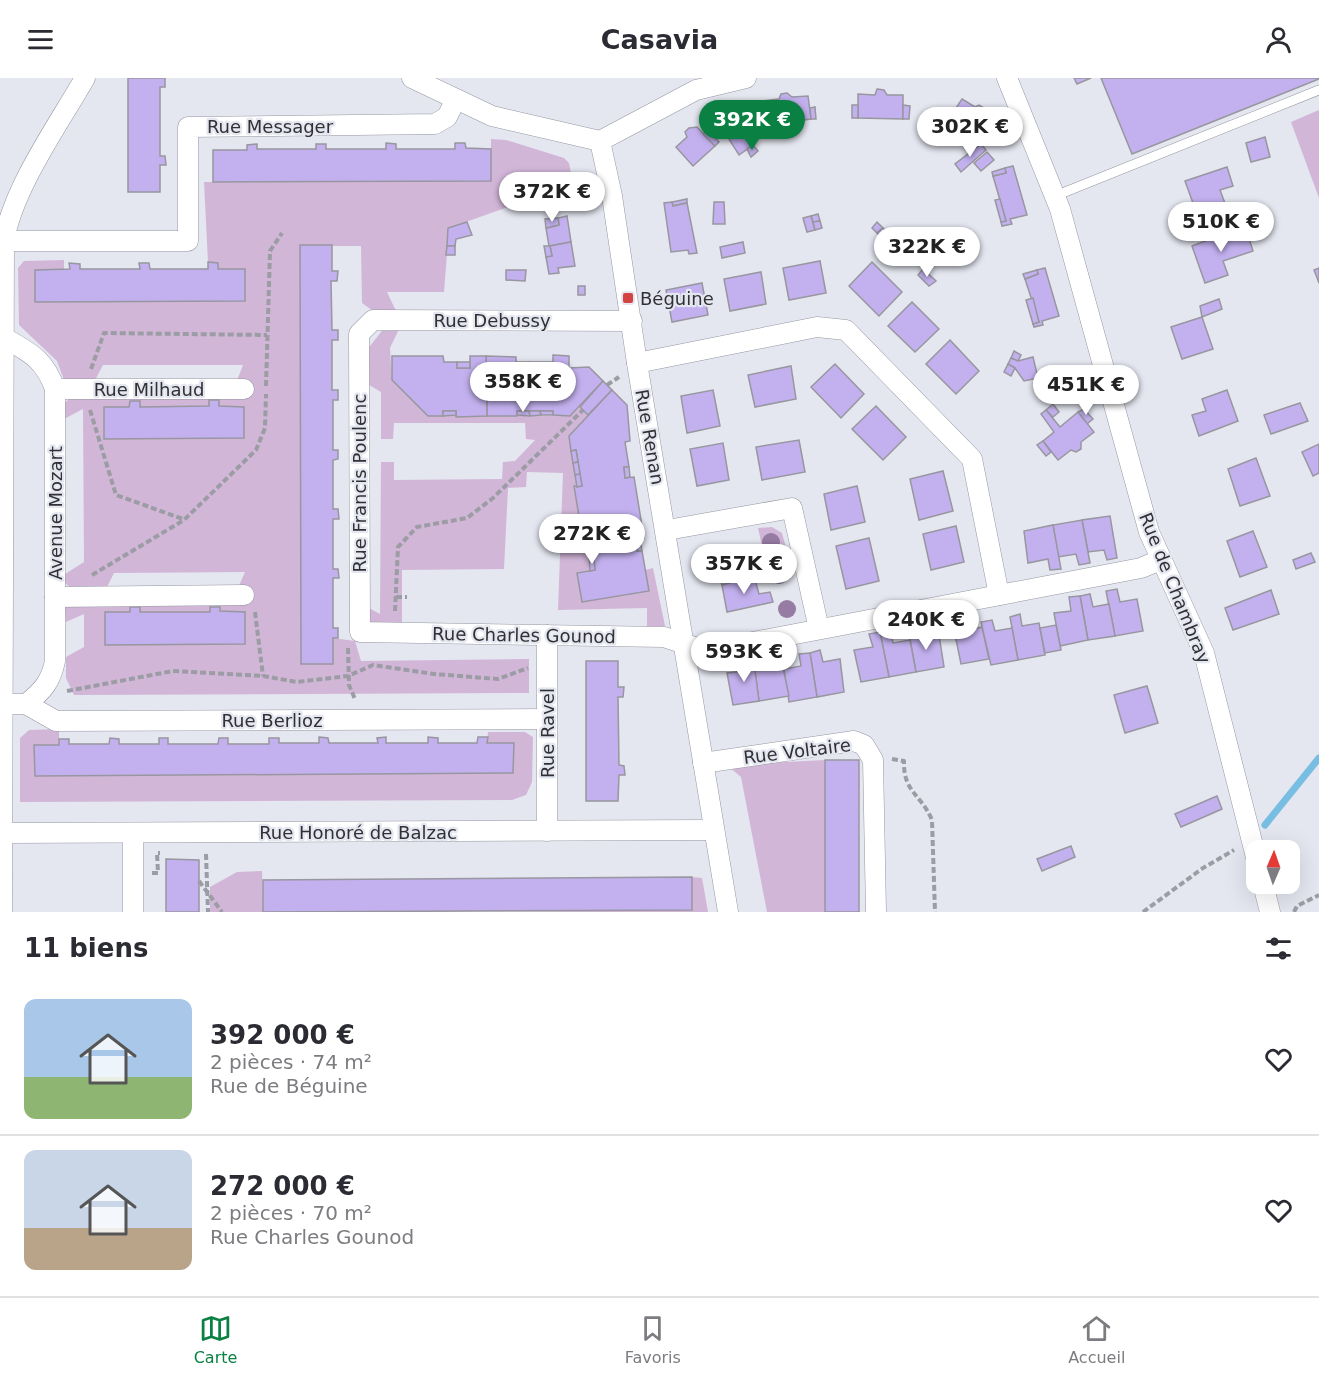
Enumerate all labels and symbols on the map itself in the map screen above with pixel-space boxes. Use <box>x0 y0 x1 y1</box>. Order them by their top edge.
pin: 392K € <box>703 100 801 151</box>
pin: 302K € <box>921 107 1019 158</box>
street label: Rue Messager <box>207 116 334 137</box>
pin: 372K € <box>503 172 601 223</box>
pin: 510K € <box>1172 202 1270 253</box>
pin: 322K € <box>878 227 976 278</box>
place label: Béguine <box>640 288 714 309</box>
marker: Béguine <box>621 291 635 305</box>
street label: Rue Debussy <box>433 310 551 331</box>
pin: 358K € <box>474 362 572 413</box>
pin: 451K € <box>1037 365 1135 416</box>
street label: Rue Milhaud <box>94 379 204 400</box>
street label: Rue Renan <box>631 388 669 486</box>
street label: Rue Francis Poulenc <box>349 394 370 572</box>
street label: Avenue Mozart <box>45 446 66 580</box>
street label: Rue de Chambray <box>1135 509 1215 667</box>
pin: 272K € <box>543 514 641 565</box>
pin: 357K € <box>695 544 793 595</box>
pin: 240K € <box>877 600 975 651</box>
street label: Rue Charles Gounod <box>432 623 616 647</box>
pin: 593K € <box>695 632 793 683</box>
street label: Rue Ravel <box>537 688 558 778</box>
street label: Rue Berlioz <box>221 710 323 731</box>
street label: Rue Voltaire <box>742 734 852 768</box>
street label: Rue Honoré de Balzac <box>259 822 457 843</box>
north arrow <box>1246 840 1300 894</box>

